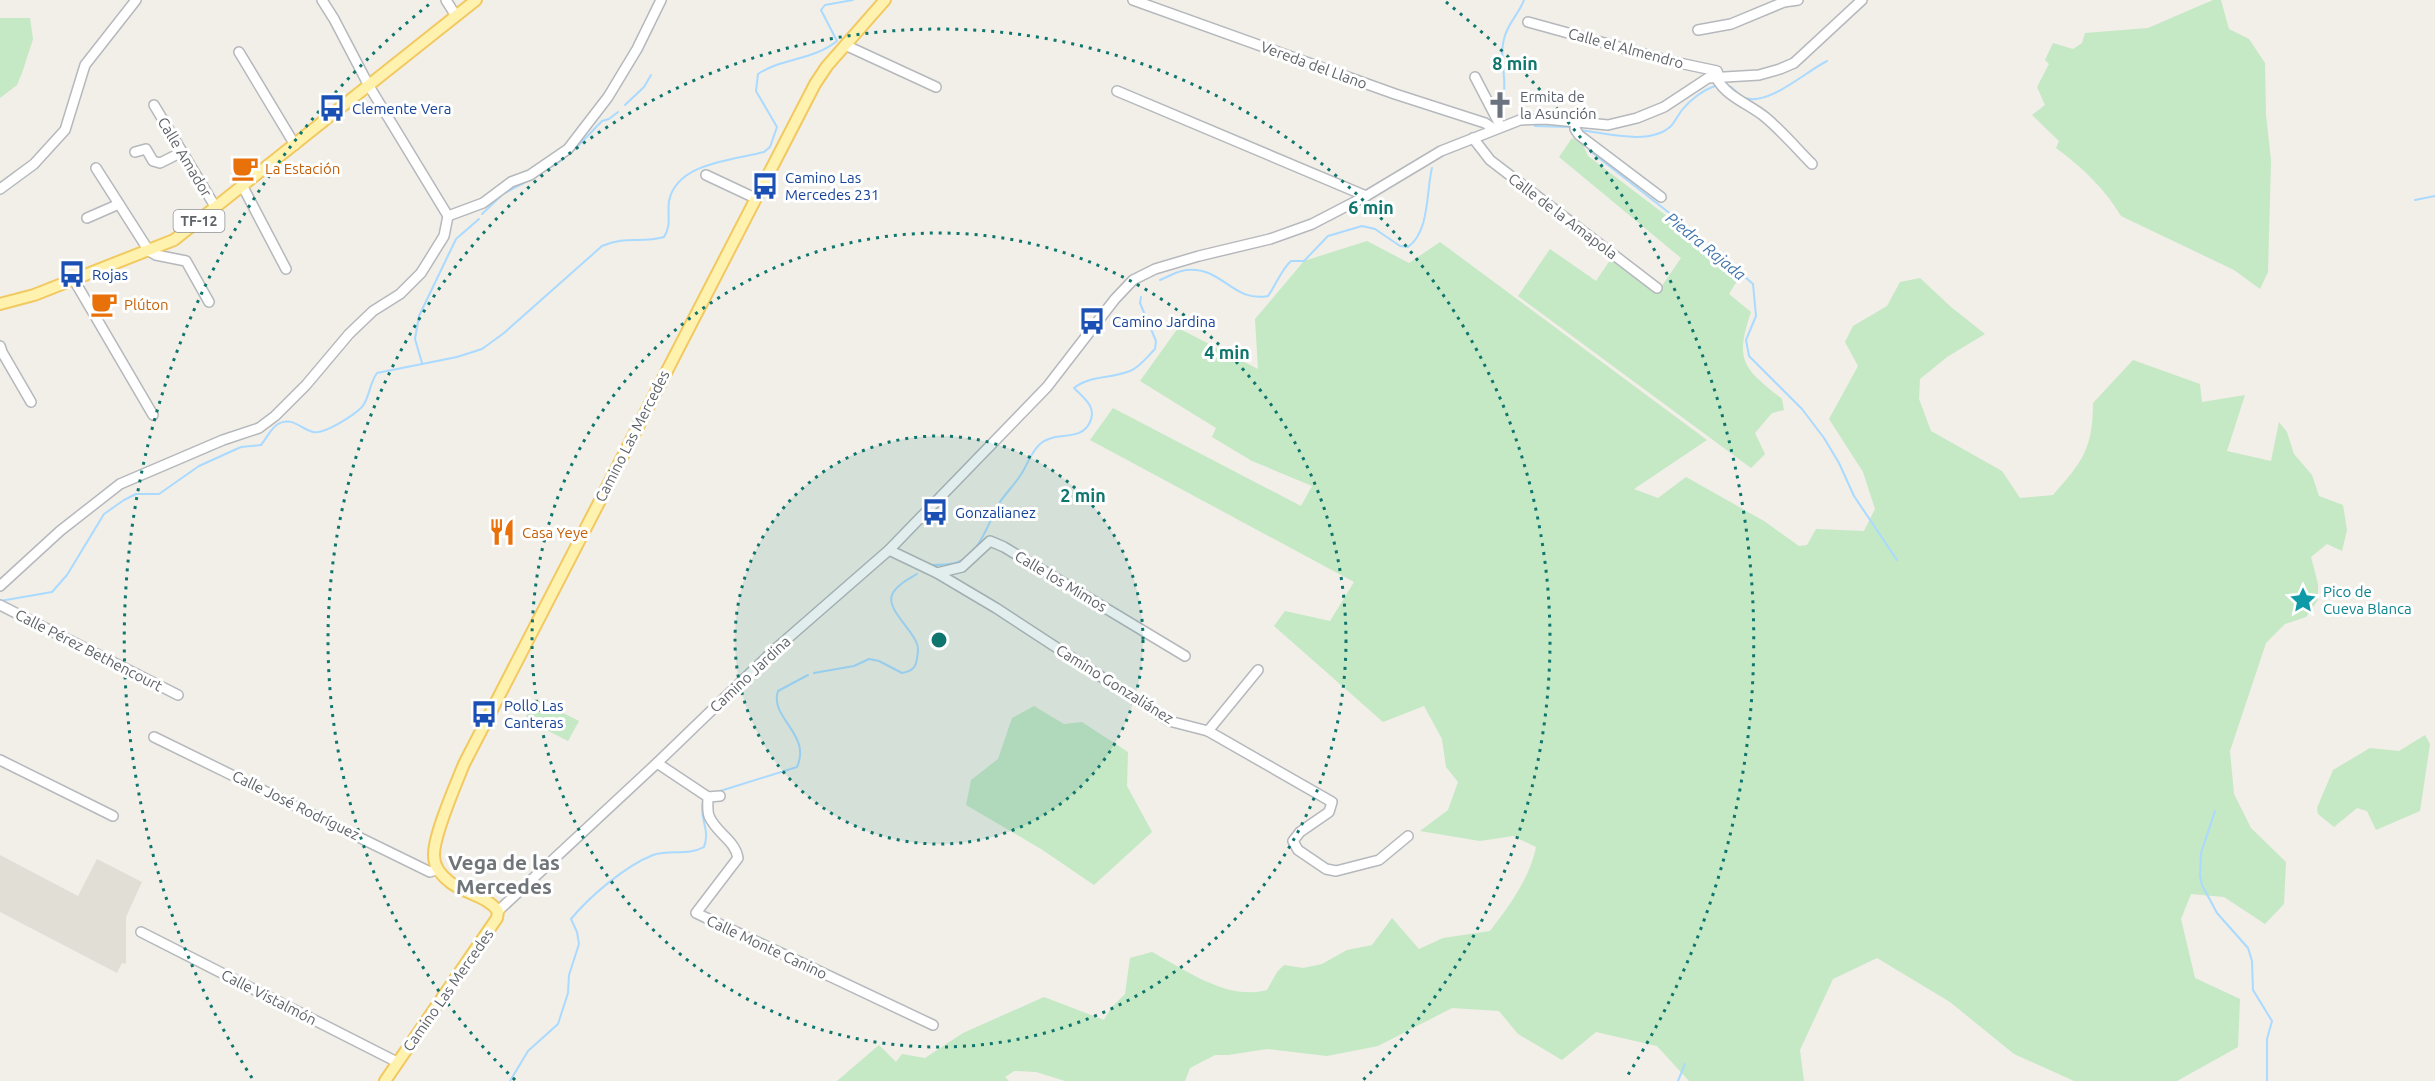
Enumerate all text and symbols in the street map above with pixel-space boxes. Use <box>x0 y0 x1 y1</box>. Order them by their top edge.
street label: Calle el Almendro <box>1566 24 1686 72</box>
street label: Vereda del Llano <box>1258 38 1370 92</box>
text: 8 min <box>1492 53 1538 73</box>
place label: Ermita de la Asunción <box>1520 88 1597 122</box>
church icon: Ermita de la Asunción <box>1485 90 1515 120</box>
bus stop icon: Clemente Vera <box>317 93 347 123</box>
place label: Clemente Vera <box>352 100 451 117</box>
street label: Calle Amador <box>155 114 216 200</box>
cafe icon: La Estación <box>230 153 260 183</box>
place label: La Estación <box>265 160 340 177</box>
place label: Camino Las Mercedes 231 <box>785 169 880 203</box>
street label: Calle de la Amapola <box>1505 170 1621 262</box>
bus stop icon: Camino Las Mercedes 231 <box>750 171 780 201</box>
text: 6 min <box>1348 197 1394 217</box>
water label: Piedra Rajada <box>1663 208 1750 284</box>
road number: TF-12 <box>174 210 224 232</box>
bus stop icon: Rojas <box>57 259 87 289</box>
place label: Rojas <box>92 266 128 283</box>
cafe icon: Plúton <box>89 289 119 319</box>
place label: Plúton <box>124 296 169 313</box>
bus stop icon: Camino Jardina <box>1077 306 1107 336</box>
place label: Camino Jardina <box>1112 313 1216 330</box>
text: 4 min <box>1204 342 1250 362</box>
street label: Camino Las Mercedes <box>591 367 673 505</box>
text: 2 min <box>1060 485 1106 505</box>
bus stop icon: Gonzalianez <box>920 497 950 527</box>
place label: Gonzalianez <box>955 504 1036 521</box>
restaurant icon: Casa Yeye <box>487 517 517 547</box>
place label: Casa Yeye <box>522 524 588 541</box>
street label: Calle los Mimos <box>1012 547 1110 615</box>
place label: Pico de Cueva Blanca <box>2323 583 2412 617</box>
place icon: Pico de Cueva Blanca <box>2288 585 2318 615</box>
street label: Calle Pérez Bethencourt <box>13 605 165 695</box>
centre of rings <box>929 630 949 650</box>
street label: Camino Jardina <box>706 632 794 716</box>
street label: Camino Gonzaliánez <box>1053 641 1177 727</box>
place label: Pollo Las Canteras <box>504 697 564 731</box>
bus stop icon: Pollo Las Canteras <box>469 699 499 729</box>
street label: Calle José Rodríguez <box>230 767 362 843</box>
district label: Vega de las Mercedes <box>448 850 560 898</box>
street label: Calle Monte Canino <box>704 912 830 982</box>
street label: Camino Las Mercedes <box>399 926 497 1054</box>
street label: Calle Vistalmón <box>219 966 319 1028</box>

